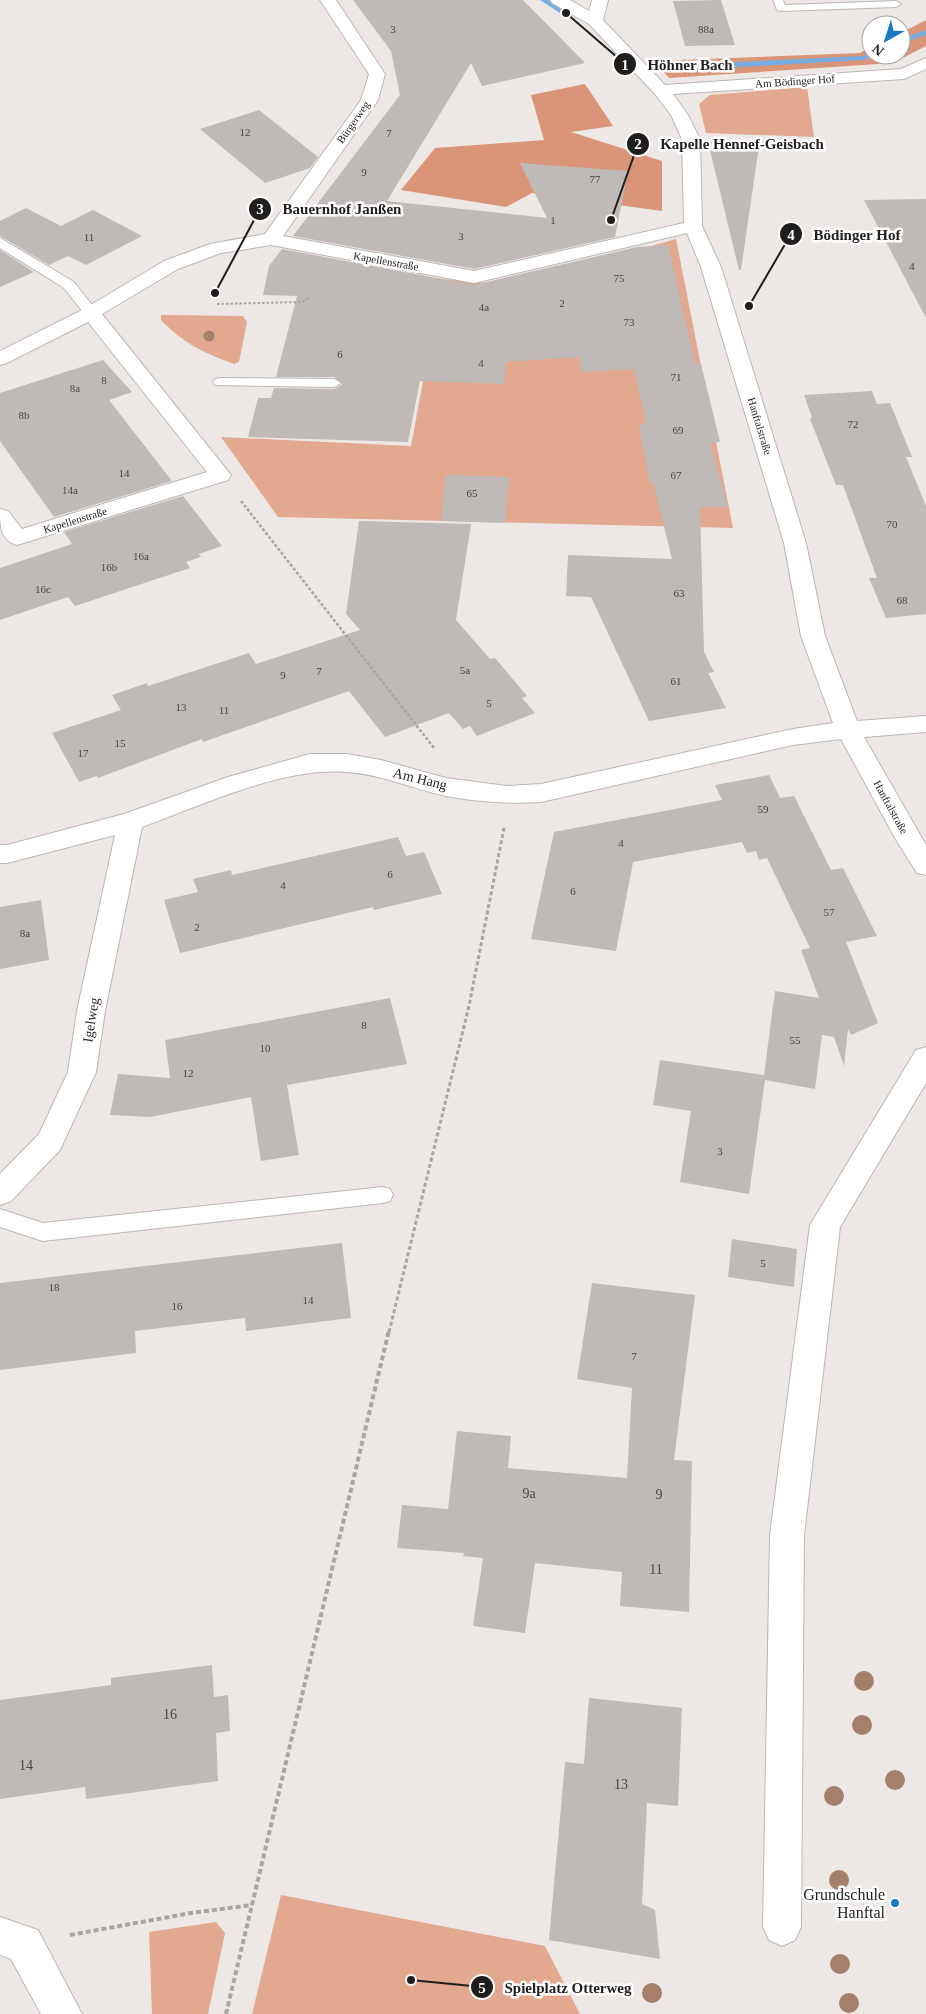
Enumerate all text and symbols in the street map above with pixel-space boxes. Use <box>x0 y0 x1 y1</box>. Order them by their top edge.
north arrow <box>861 15 911 65</box>
house number: 3 <box>390 23 396 35</box>
house number: 88a <box>698 23 714 35</box>
text: N <box>869 41 887 59</box>
callout: Höhner Bach <box>613 49 743 79</box>
text: 1 <box>621 57 629 73</box>
text: Höhner Bach <box>647 57 733 73</box>
street label: Am Bödinger Hof <box>755 72 836 90</box>
street label: Bürgerweg <box>334 98 372 145</box>
house number: 12 <box>240 126 251 138</box>
house number: 7 <box>386 127 392 139</box>
callout: Kapelle Hennef-Geisbach <box>625 129 834 159</box>
text: 2 <box>634 136 642 152</box>
text: Kapelle Hennef-Geisbach <box>660 136 825 152</box>
house number: 9 <box>361 166 367 178</box>
house number: 77 <box>590 173 601 185</box>
callout: Bauernhof Janßen <box>247 194 411 224</box>
text: 3 <box>256 201 264 217</box>
text: Bauernhof Janßen <box>283 201 402 217</box>
house number: 1 <box>550 214 556 226</box>
callout: Bödinger Hof <box>778 219 910 249</box>
text: 4 <box>787 227 795 243</box>
text: Bödinger Hof <box>814 227 901 243</box>
house number: 3 <box>458 230 464 242</box>
house number: 11 <box>84 231 94 243</box>
street label: Kapellenstraße <box>352 249 420 273</box>
house number: 4 <box>909 260 915 272</box>
house number: 75 <box>614 272 625 284</box>
house number: 2 <box>559 297 565 309</box>
house number: 4a <box>479 301 489 313</box>
house number: 73 <box>624 316 635 328</box>
house number: 6 <box>337 348 343 360</box>
house number: 4 <box>478 357 484 369</box>
house number: 71 <box>671 371 682 383</box>
house number: 8 <box>101 374 107 386</box>
house number: 8a <box>70 382 80 394</box>
street label: Hanftalstraße <box>746 396 774 456</box>
house number: 8b <box>19 409 30 421</box>
house number: 72 <box>848 418 859 430</box>
house number: 69 <box>673 424 684 436</box>
house number: 14 <box>119 467 130 479</box>
house number: 67 <box>671 469 682 481</box>
house number: 14a <box>62 484 78 496</box>
house number: 65 <box>467 487 478 499</box>
street label: Kapellenstraße <box>42 505 108 535</box>
house number: 70 <box>887 518 898 530</box>
house number: 16a <box>133 550 149 562</box>
house number: 16b <box>101 561 118 573</box>
house number: 16c <box>35 583 51 595</box>
house number: 63 <box>674 587 685 599</box>
house number: 68 <box>897 594 908 606</box>
house number: 5a <box>460 664 470 676</box>
house number: 7 <box>316 665 322 677</box>
house number: 9 <box>280 669 286 681</box>
house number: 61 <box>671 675 682 687</box>
house number: 5 <box>486 697 492 709</box>
house number: 13 <box>176 701 187 713</box>
house number: 11 <box>219 704 229 716</box>
house number: 15 <box>115 737 126 749</box>
house number: 17 <box>78 747 89 759</box>
street label: Am Hang <box>392 765 448 793</box>
street label: Hanftalstraße <box>871 778 911 836</box>
house number: 59 <box>758 803 769 815</box>
house number: 4 <box>618 837 624 849</box>
house number: 6 <box>387 868 393 880</box>
house number: 4 <box>280 879 286 891</box>
house number: 6 <box>570 885 576 897</box>
house number: 57 <box>824 906 835 918</box>
house number: 2 <box>194 921 200 933</box>
house number: 8a <box>20 927 30 939</box>
street label: Igelweg <box>80 997 102 1043</box>
house number: 8 <box>361 1019 367 1031</box>
house number: 55 <box>790 1034 801 1046</box>
house number: 10 <box>260 1042 271 1054</box>
house number: 12 <box>183 1067 194 1079</box>
house number: 3 <box>717 1145 723 1157</box>
house number: 5 <box>760 1257 766 1269</box>
house number: 18 <box>49 1281 60 1293</box>
house number: 14 <box>303 1294 314 1306</box>
house number: 16 <box>172 1300 183 1312</box>
house number: 7 <box>631 1350 637 1362</box>
house number: 9a <box>522 1486 536 1501</box>
house number: 9 <box>656 1487 663 1502</box>
house number: 11 <box>649 1562 663 1577</box>
house number: 16 <box>163 1707 177 1722</box>
house number: 14 <box>19 1758 33 1773</box>
house number: 13 <box>614 1777 628 1792</box>
place label: Grundschule Hanftal <box>803 1886 886 1921</box>
marker: Grundschule Hanftal <box>889 1897 901 1909</box>
callout: Spielplatz Otterweg <box>469 1972 641 2002</box>
text: 5 <box>478 1980 486 1996</box>
text: Spielplatz Otterweg <box>504 1980 632 1996</box>

